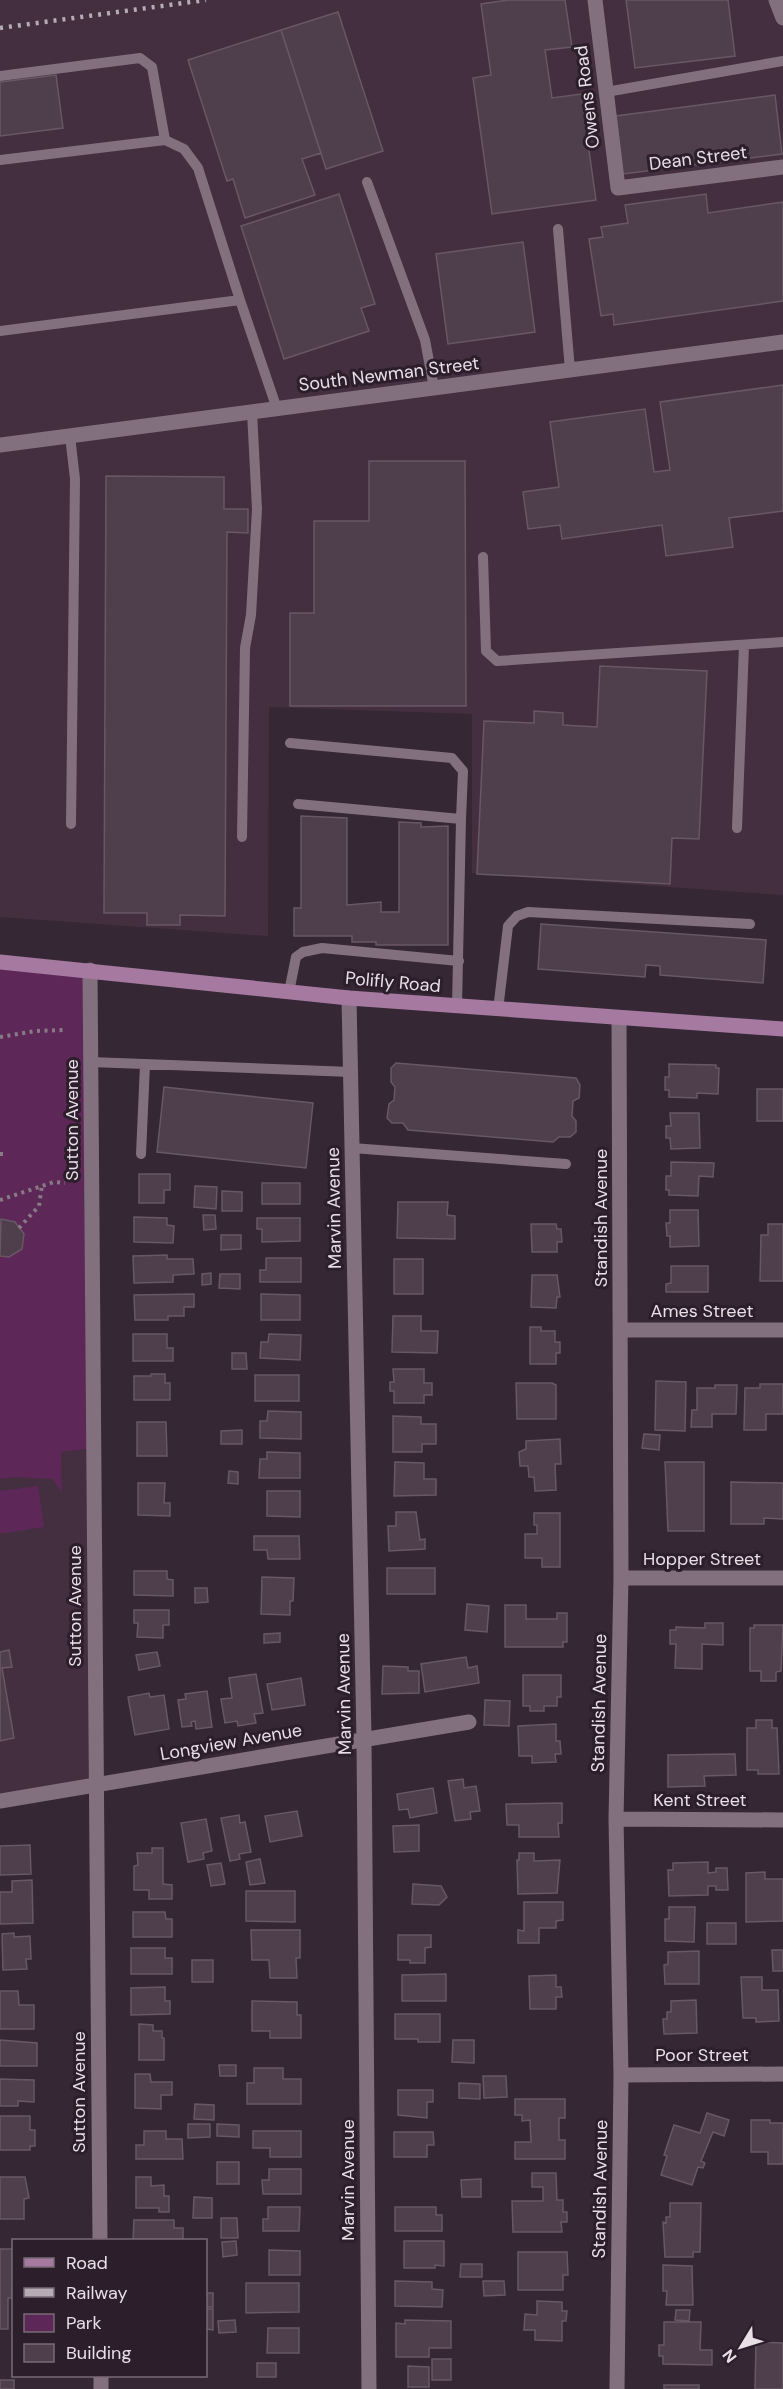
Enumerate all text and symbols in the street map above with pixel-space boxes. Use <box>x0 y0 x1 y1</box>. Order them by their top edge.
street label: Owens Road <box>569 44 605 150</box>
street label: Dean Street <box>648 140 748 176</box>
street label: South Newman Street <box>297 351 481 397</box>
street label: Polifly Road <box>344 966 442 998</box>
street label: Sutton Avenue <box>60 1059 84 1181</box>
street label: Marvin Avenue <box>321 1147 347 1269</box>
street label: Standish Avenue <box>589 1149 613 1287</box>
street label: Ames Street <box>650 1299 754 1323</box>
street label: Sutton Avenue <box>63 1545 87 1667</box>
street label: Hopper Street <box>643 1547 761 1571</box>
street label: Marvin Avenue <box>331 1633 357 1755</box>
street label: Standish Avenue <box>586 1634 612 1772</box>
street label: Longview Avenue <box>158 1718 304 1766</box>
street label: Kent Street <box>653 1788 747 1812</box>
street label: Sutton Avenue <box>67 2031 91 2153</box>
street label: Poor Street <box>655 2043 749 2067</box>
street label: Marvin Avenue <box>336 2119 360 2241</box>
street label: Standish Avenue <box>587 2120 613 2258</box>
legend <box>12 2239 207 2377</box>
text: Road <box>66 2251 108 2275</box>
text: Railway <box>66 2281 128 2305</box>
text: Park <box>66 2311 102 2335</box>
north arrow <box>711 2317 771 2377</box>
text: Building <box>66 2341 131 2365</box>
text: N <box>718 2345 741 2367</box>

